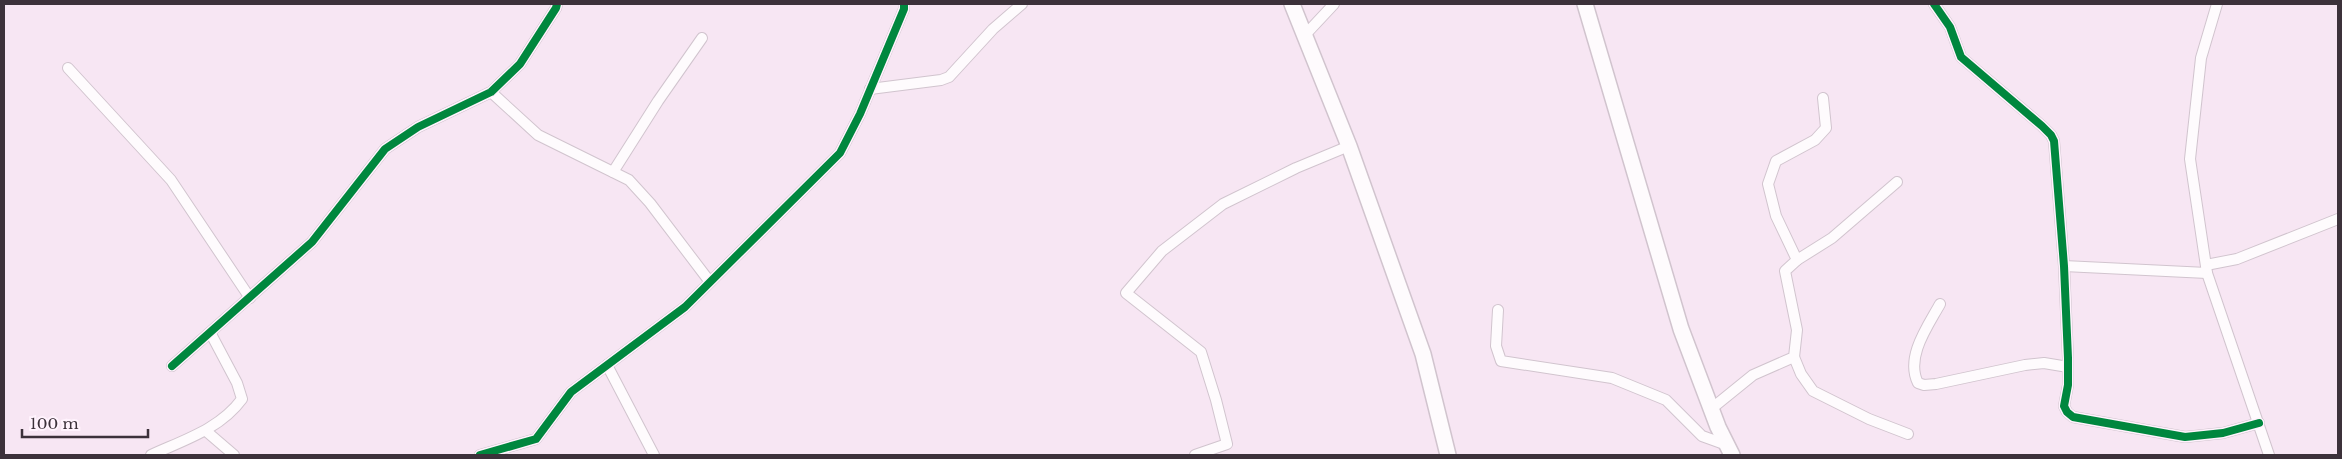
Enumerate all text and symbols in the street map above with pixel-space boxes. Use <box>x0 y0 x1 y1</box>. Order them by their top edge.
scale bar <box>22 406 149 438</box>
text: 100 m <box>30 414 79 433</box>

